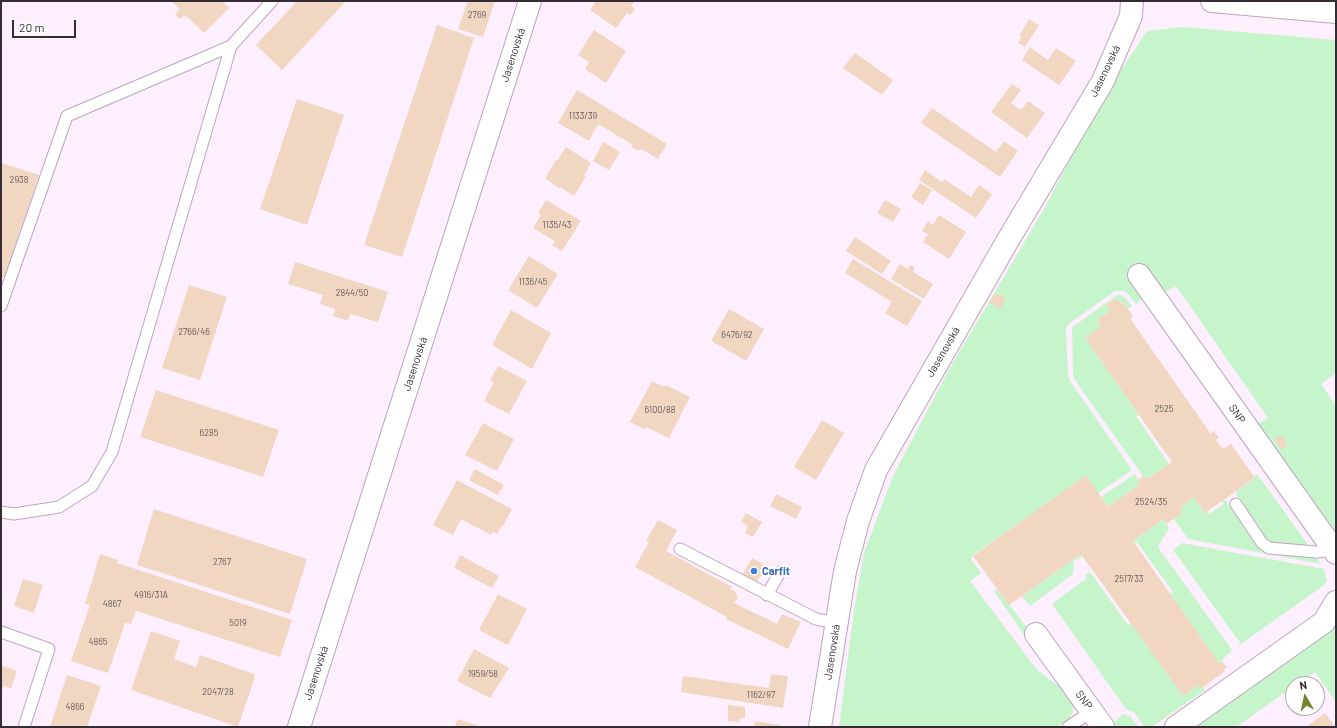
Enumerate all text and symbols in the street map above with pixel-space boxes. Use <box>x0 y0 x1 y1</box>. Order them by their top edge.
house number: 2769 <box>468 10 486 20</box>
scale bar <box>14 12 78 38</box>
text: 20 m <box>19 20 45 34</box>
street label: Jasenovská <box>498 26 528 84</box>
street label: Jasenovská <box>1087 43 1123 99</box>
house number: 1133/39 <box>569 111 597 121</box>
house number: 2938 <box>10 175 28 185</box>
house number: 1135/43 <box>543 220 571 230</box>
house number: 1136/45 <box>519 277 547 287</box>
house number: 2844/50 <box>336 288 368 298</box>
street label: Jasenovská <box>923 324 963 380</box>
house number: 2766/46 <box>178 327 210 337</box>
house number: 6476/92 <box>721 330 753 340</box>
street label: Jasenovská <box>400 335 430 393</box>
street label: SNP <box>1226 402 1248 426</box>
house number: 2525 <box>1155 404 1173 414</box>
house number: 6100/88 <box>645 405 675 415</box>
house number: 6285 <box>200 428 218 438</box>
house number: 2524/35 <box>1135 497 1167 507</box>
house number: 2767 <box>213 557 231 567</box>
place label: Carfit <box>762 564 790 578</box>
marker: Carfit <box>749 566 759 576</box>
house number: 2517/33 <box>1115 574 1143 584</box>
house number: 4916/31A <box>134 590 168 600</box>
house number: 4867 <box>103 599 121 609</box>
house number: 5019 <box>229 618 247 628</box>
street label: Jasenovská <box>821 623 843 681</box>
house number: 4865 <box>89 637 107 647</box>
street label: Jasenovská <box>301 644 331 702</box>
house number: 1959/58 <box>468 669 498 679</box>
north arrow <box>1285 676 1325 716</box>
text: N <box>1299 678 1308 692</box>
house number: 2047/28 <box>202 687 234 697</box>
street label: SNP <box>1073 688 1095 712</box>
house number: 1162/97 <box>747 690 775 700</box>
house number: 4866 <box>66 702 84 712</box>

